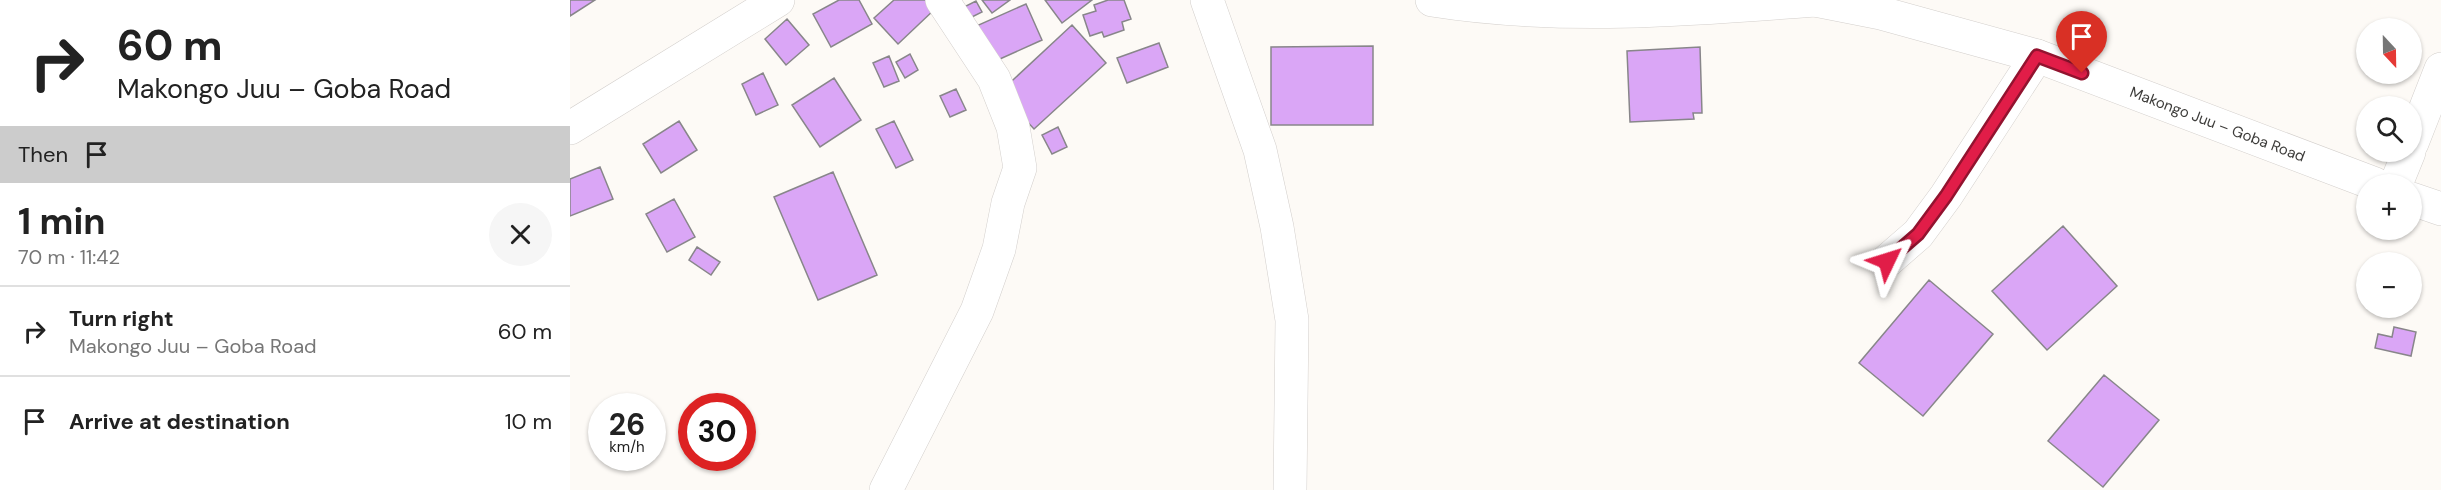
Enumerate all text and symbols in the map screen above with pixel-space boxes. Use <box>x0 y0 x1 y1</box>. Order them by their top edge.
pin <box>2056 11 2107 73</box>
text: 60 m <box>117 18 223 73</box>
north arrow <box>2356 18 2422 84</box>
map controls <box>2356 18 2422 318</box>
icon: arrive <box>2065 20 2098 53</box>
icon: right <box>18 24 96 102</box>
text: Makongo Juu – Goba Road <box>117 71 451 106</box>
street label: Makongo Juu – Goba Road <box>2127 82 2308 167</box>
button: search <box>2356 96 2422 162</box>
icon: arrive <box>80 138 113 171</box>
text: Then <box>18 140 68 169</box>
button: + <box>2356 174 2422 240</box>
text: 1 min <box>18 198 106 245</box>
button: close <box>489 203 552 266</box>
position arrow <box>1855 229 1919 293</box>
text: 70 m · 11:42 <box>18 244 120 270</box>
button: − <box>2356 252 2422 318</box>
text: Turn right <box>69 304 174 333</box>
icon: right <box>18 315 51 348</box>
text: 60 m <box>498 317 552 346</box>
text: Makongo Juu – Goba Road <box>69 333 317 359</box>
speed limit sign: 30 <box>678 393 756 471</box>
icon: arrive <box>18 405 51 438</box>
text: 26 <box>609 405 645 444</box>
text: Arrive at destination <box>69 407 290 436</box>
text: 10 m <box>505 407 552 436</box>
text: km/h <box>609 437 645 457</box>

